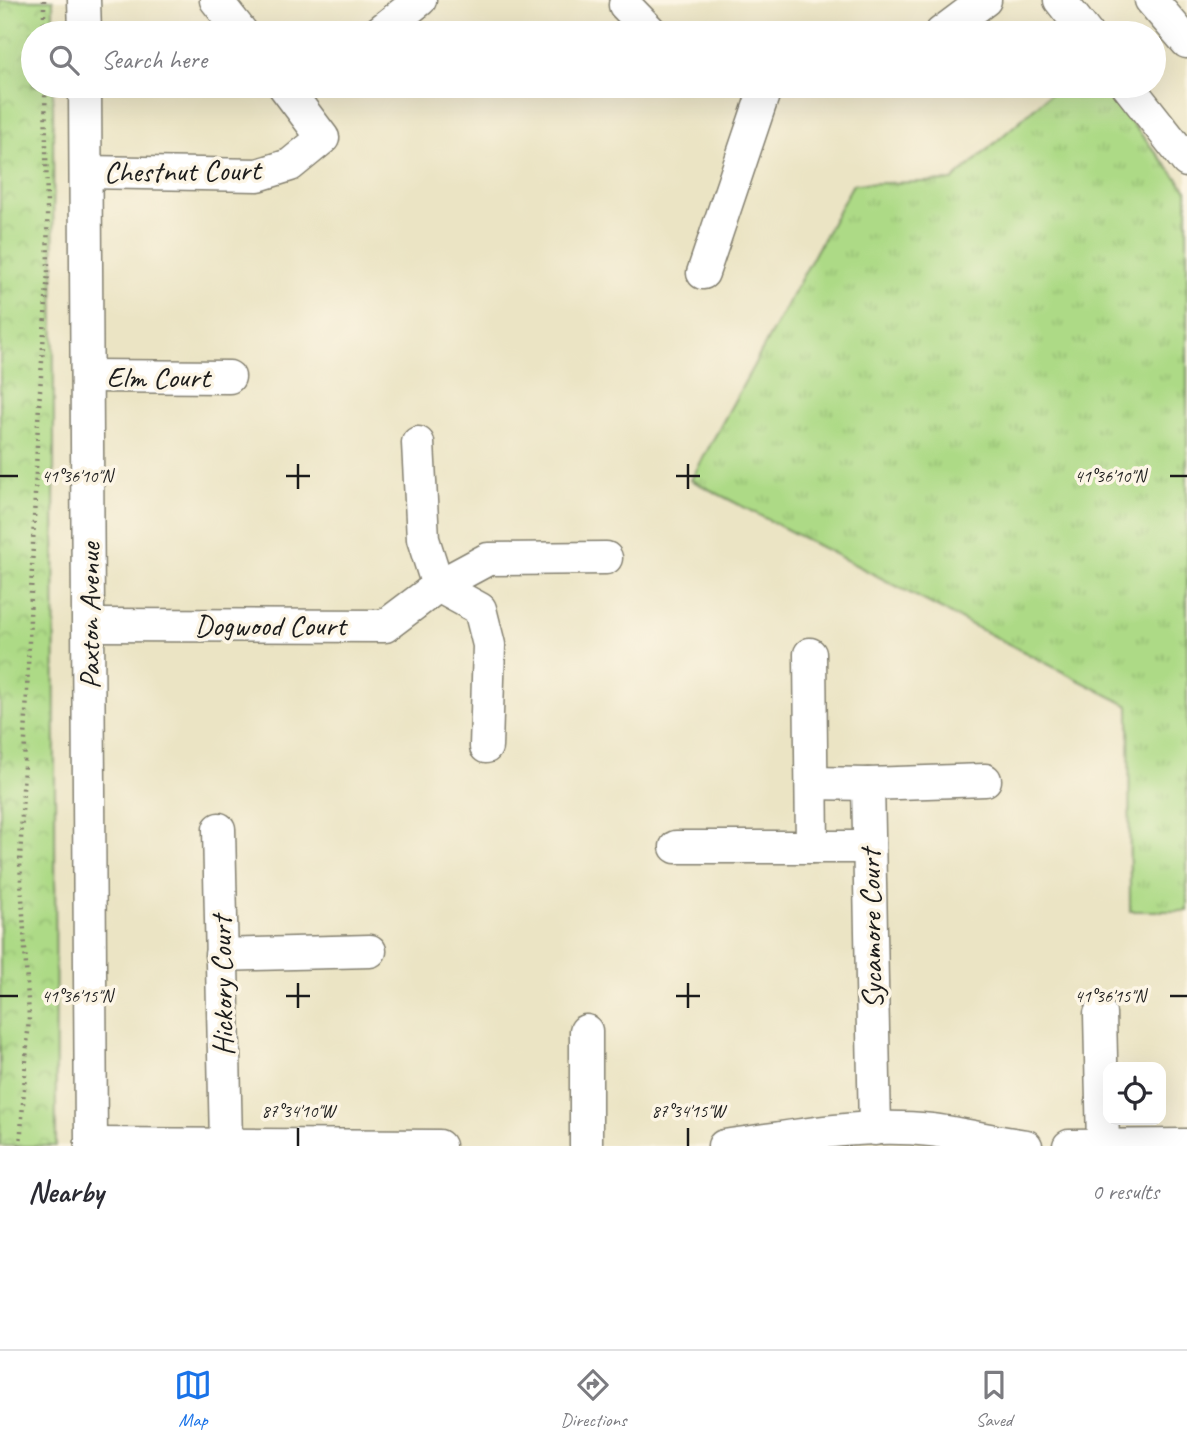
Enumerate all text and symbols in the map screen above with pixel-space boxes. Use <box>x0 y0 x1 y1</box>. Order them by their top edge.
search box <box>21 21 1166 98</box>
icon: search <box>45 41 83 79</box>
text: Search here <box>101 43 207 76</box>
street label: Chestnut Court <box>103 151 264 191</box>
street label: Elm Court <box>106 358 213 396</box>
text: 41°36'10"N <box>42 465 116 487</box>
text: 41°36'10"N <box>1075 465 1149 487</box>
street label: Paxton Avenue <box>70 541 108 689</box>
street label: Dogwood Court <box>194 606 349 644</box>
street label: Sycamore Court <box>851 845 891 1009</box>
street label: Hickory Court <box>202 912 242 1056</box>
text: 41°36'15"N <box>42 985 116 1007</box>
text: 41°36'15"N <box>1075 985 1149 1007</box>
map controls <box>1103 1062 1166 1125</box>
button: locate <box>1103 1062 1166 1125</box>
text: 87°34'10"W <box>261 1100 338 1122</box>
text: 87°34'15"W <box>651 1100 728 1122</box>
text: Nearby <box>28 1173 104 1211</box>
text: 0 results <box>1092 1177 1159 1206</box>
tab: Map <box>174 1366 212 1432</box>
tab: Directions <box>560 1366 627 1432</box>
tab: Saved <box>975 1366 1013 1432</box>

